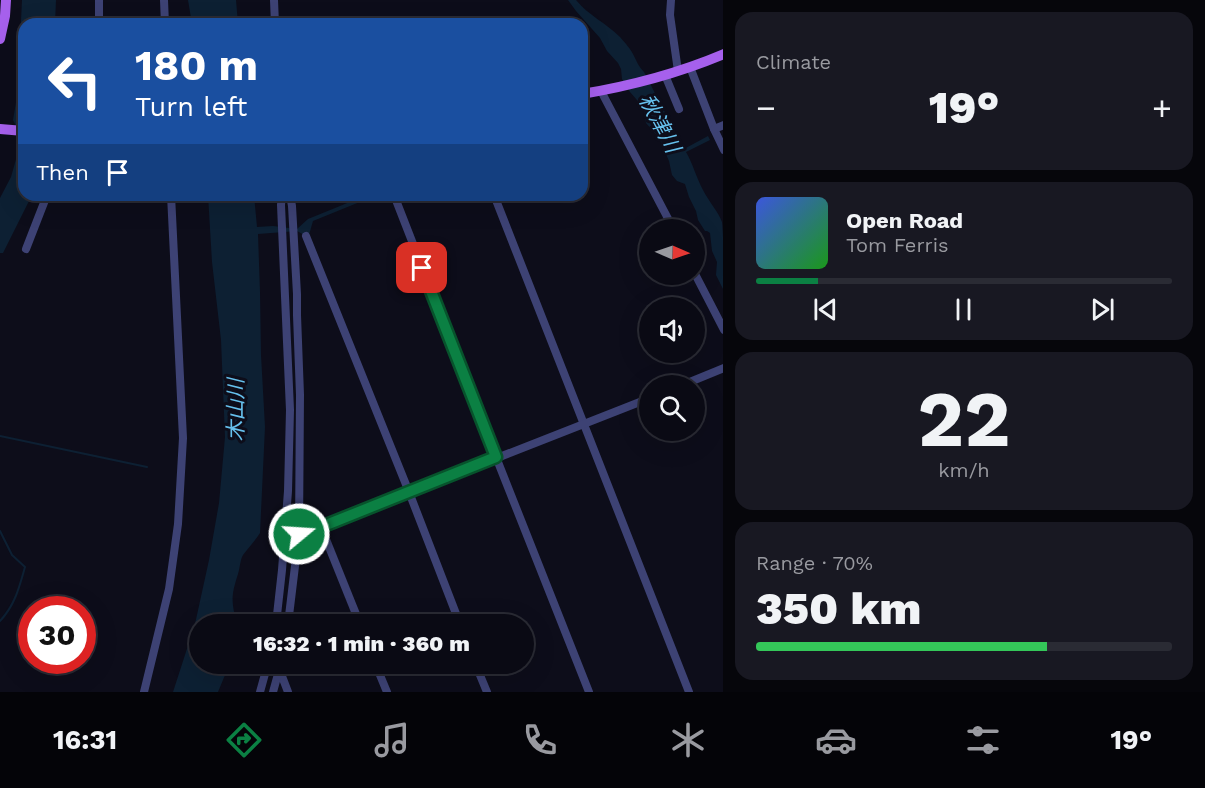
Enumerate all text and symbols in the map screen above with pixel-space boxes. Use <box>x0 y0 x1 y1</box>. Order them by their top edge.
text: 180 m <box>135 41 258 90</box>
icon: left <box>36 42 114 120</box>
text: Climate <box>756 50 831 74</box>
text: 19° <box>929 81 999 134</box>
text: − <box>756 88 776 127</box>
text: + <box>1152 88 1172 127</box>
water label: 秋津川 <box>634 89 687 158</box>
text: Turn left <box>135 91 247 123</box>
icon: arrive <box>101 156 134 189</box>
text: Then <box>36 160 89 185</box>
text: Open Road <box>846 208 963 233</box>
north arrow <box>639 219 705 285</box>
map controls <box>639 219 705 441</box>
text: Tom Ferris <box>846 233 949 257</box>
pin <box>396 242 447 293</box>
icon: arrive <box>405 251 438 284</box>
icon: previous <box>809 293 842 326</box>
icon: pause <box>947 293 980 326</box>
icon: next <box>1086 293 1119 326</box>
button: sound <box>639 297 705 363</box>
text: 22 <box>918 373 1010 465</box>
button: search <box>639 375 705 441</box>
water label: 木山川 <box>223 377 248 442</box>
text: km/h <box>938 458 990 482</box>
position arrow <box>267 502 331 566</box>
text: Range · 70% <box>756 551 873 575</box>
text: 350 km <box>756 582 921 635</box>
speed limit sign: 30 <box>18 596 96 674</box>
text: 16:32 · 1 min · 360 m <box>253 631 470 656</box>
icon: directions <box>223 719 265 761</box>
icon: music <box>371 719 413 761</box>
icon: phone <box>519 719 561 761</box>
icon: climate <box>667 719 709 761</box>
icon: car <box>815 719 857 761</box>
icon: filters <box>962 719 1004 761</box>
text: 16:31 <box>53 724 117 756</box>
text: 19° <box>1110 724 1152 756</box>

